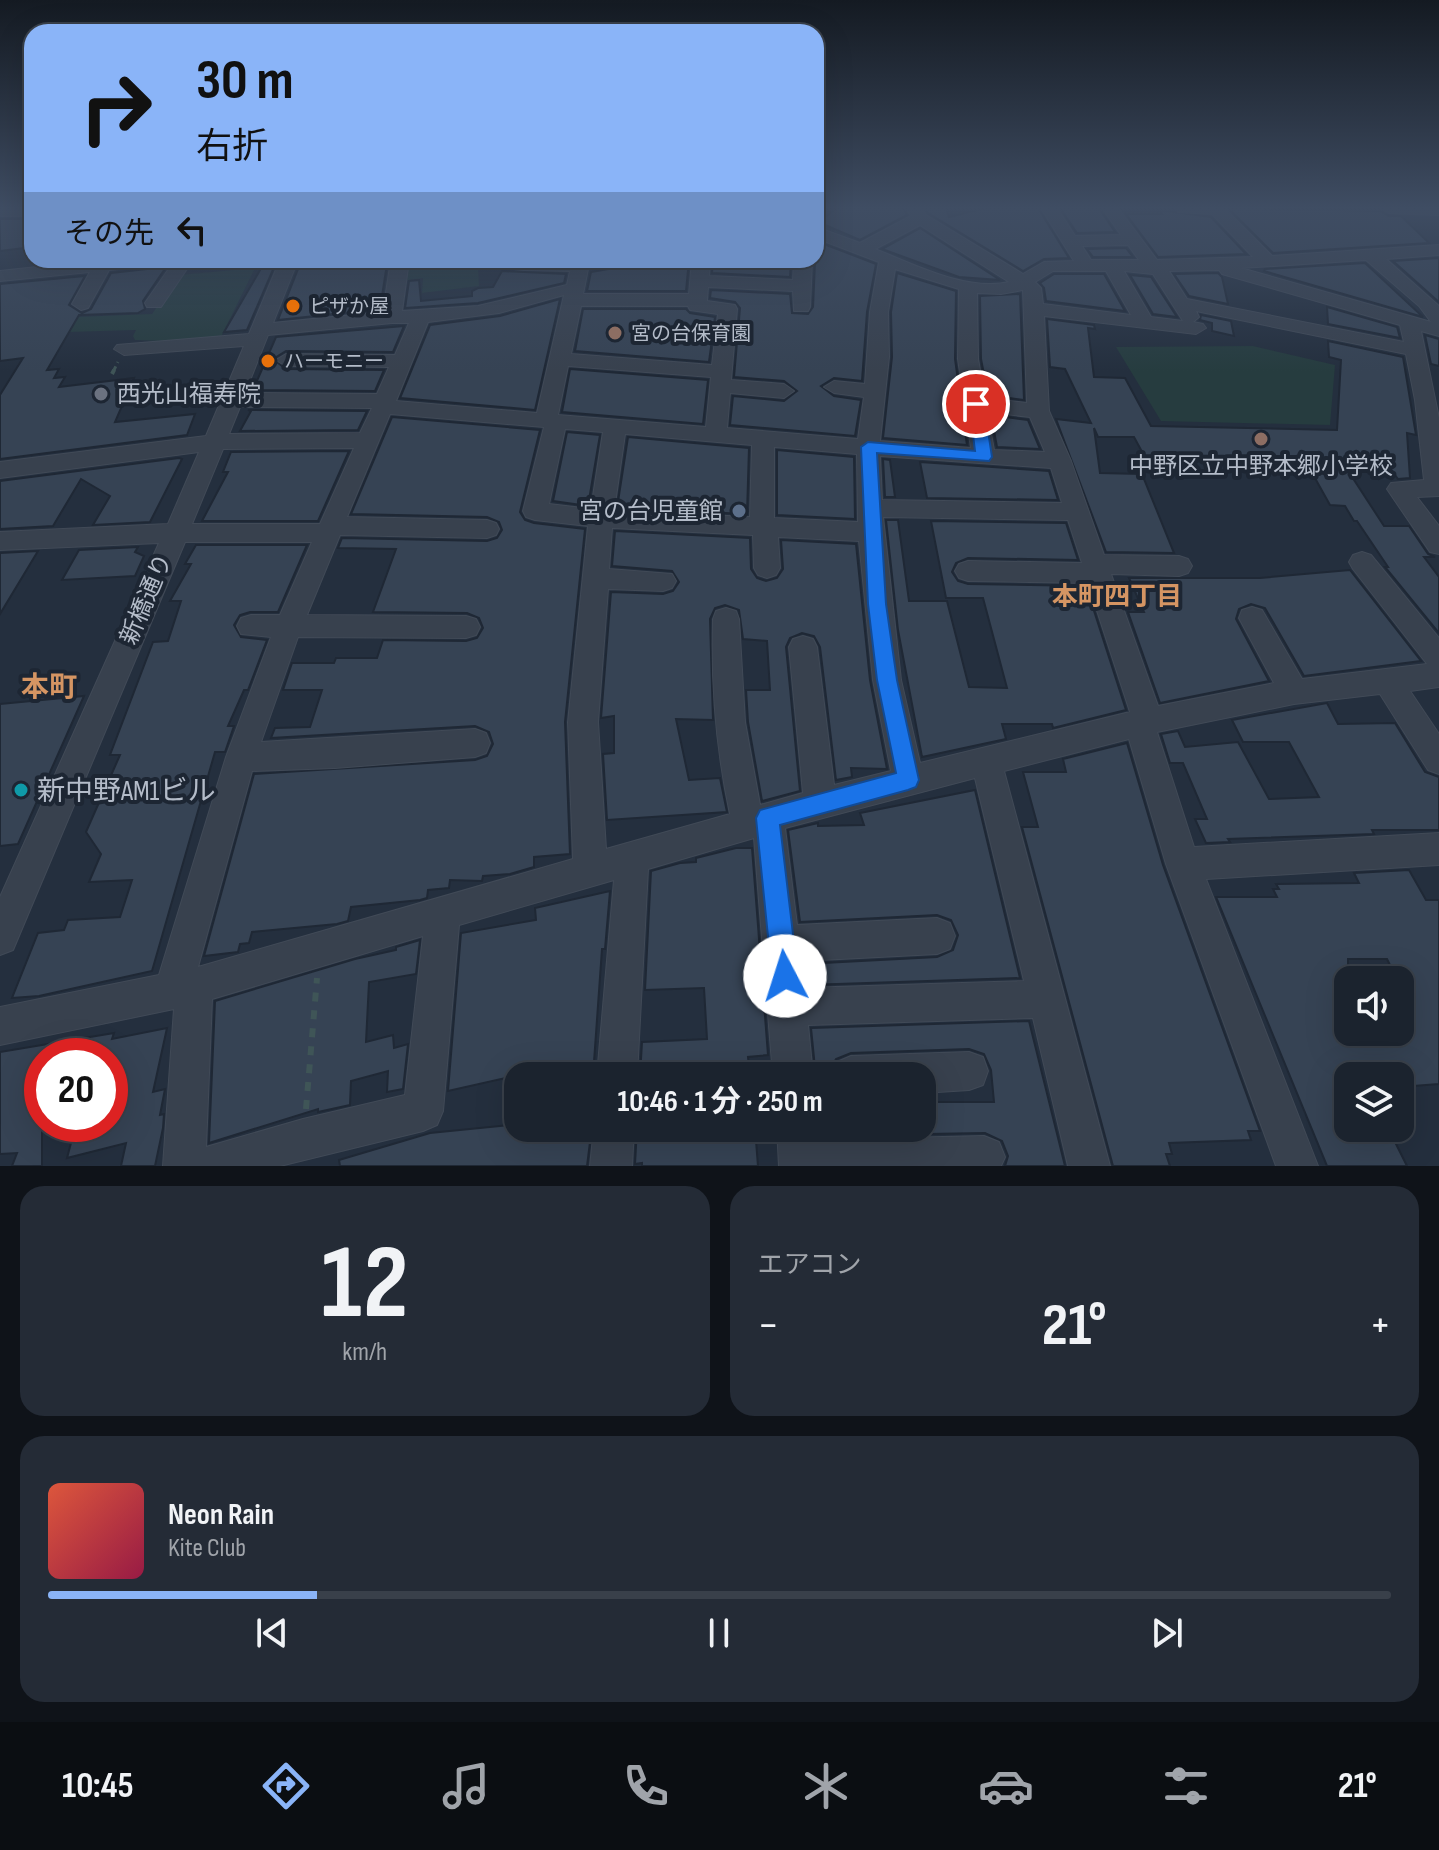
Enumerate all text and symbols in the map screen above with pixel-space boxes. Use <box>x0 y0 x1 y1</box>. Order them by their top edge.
text: 30 m <box>196 48 294 115</box>
icon: right <box>64 56 168 160</box>
text: 右折 <box>196 126 268 169</box>
icon: left <box>170 208 214 252</box>
text: その先 <box>64 216 154 252</box>
place label: ピザか屋 <box>309 295 389 319</box>
marker: ピザか屋 <box>284 297 302 315</box>
place label: 宮の台保育園 <box>631 322 751 346</box>
marker: 宮の台保育園 <box>606 324 624 342</box>
place label: ハーモニー <box>284 350 384 374</box>
marker: ハーモニー <box>259 352 277 370</box>
pin <box>942 370 1010 438</box>
place label: 西光山福寿院 <box>117 380 261 409</box>
icon: arrive <box>954 382 998 426</box>
marker: 西光山福寿院 <box>92 385 110 403</box>
marker: 中野区立中野本郷小学校 <box>1252 430 1270 448</box>
place label: 中野区立中野本郷小学校 <box>1129 452 1393 481</box>
place label: 宮の台児童館 <box>579 497 723 526</box>
marker: 宮の台児童館 <box>730 502 748 520</box>
street label: 新橋通り <box>114 549 179 649</box>
district label: 本町四丁目 <box>1052 582 1182 613</box>
district label: 本町 <box>21 671 77 704</box>
place label: 新中野AM1ビル <box>37 775 215 808</box>
marker: 新中野AM1ビル <box>12 781 30 799</box>
position arrow <box>743 934 827 1018</box>
map controls <box>1334 966 1414 1142</box>
button: sound <box>1334 966 1414 1046</box>
speed limit sign: 20 <box>24 1038 128 1142</box>
button: layers <box>1334 1062 1414 1142</box>
text: 10:46 · 1 分 · 250 m <box>617 1084 823 1120</box>
text: 12 <box>321 1222 409 1347</box>
text: エアコン <box>758 1250 862 1281</box>
text: 21° <box>1042 1290 1107 1362</box>
text: − <box>758 1299 779 1352</box>
text: + <box>1369 1299 1391 1352</box>
text: km/h <box>342 1337 387 1368</box>
text: Neon Rain <box>168 1497 274 1533</box>
text: Kite Club <box>168 1533 246 1564</box>
icon: previous <box>250 1611 294 1655</box>
icon: pause <box>697 1611 741 1655</box>
icon: next <box>1145 1611 1189 1655</box>
icon: directions <box>258 1758 314 1814</box>
icon: music <box>438 1758 494 1814</box>
icon: phone <box>618 1758 674 1814</box>
icon: climate <box>798 1758 854 1814</box>
icon: car <box>978 1758 1034 1814</box>
icon: filters <box>1158 1758 1214 1814</box>
text: 10:45 <box>62 1765 133 1808</box>
text: 21° <box>1338 1765 1377 1808</box>

